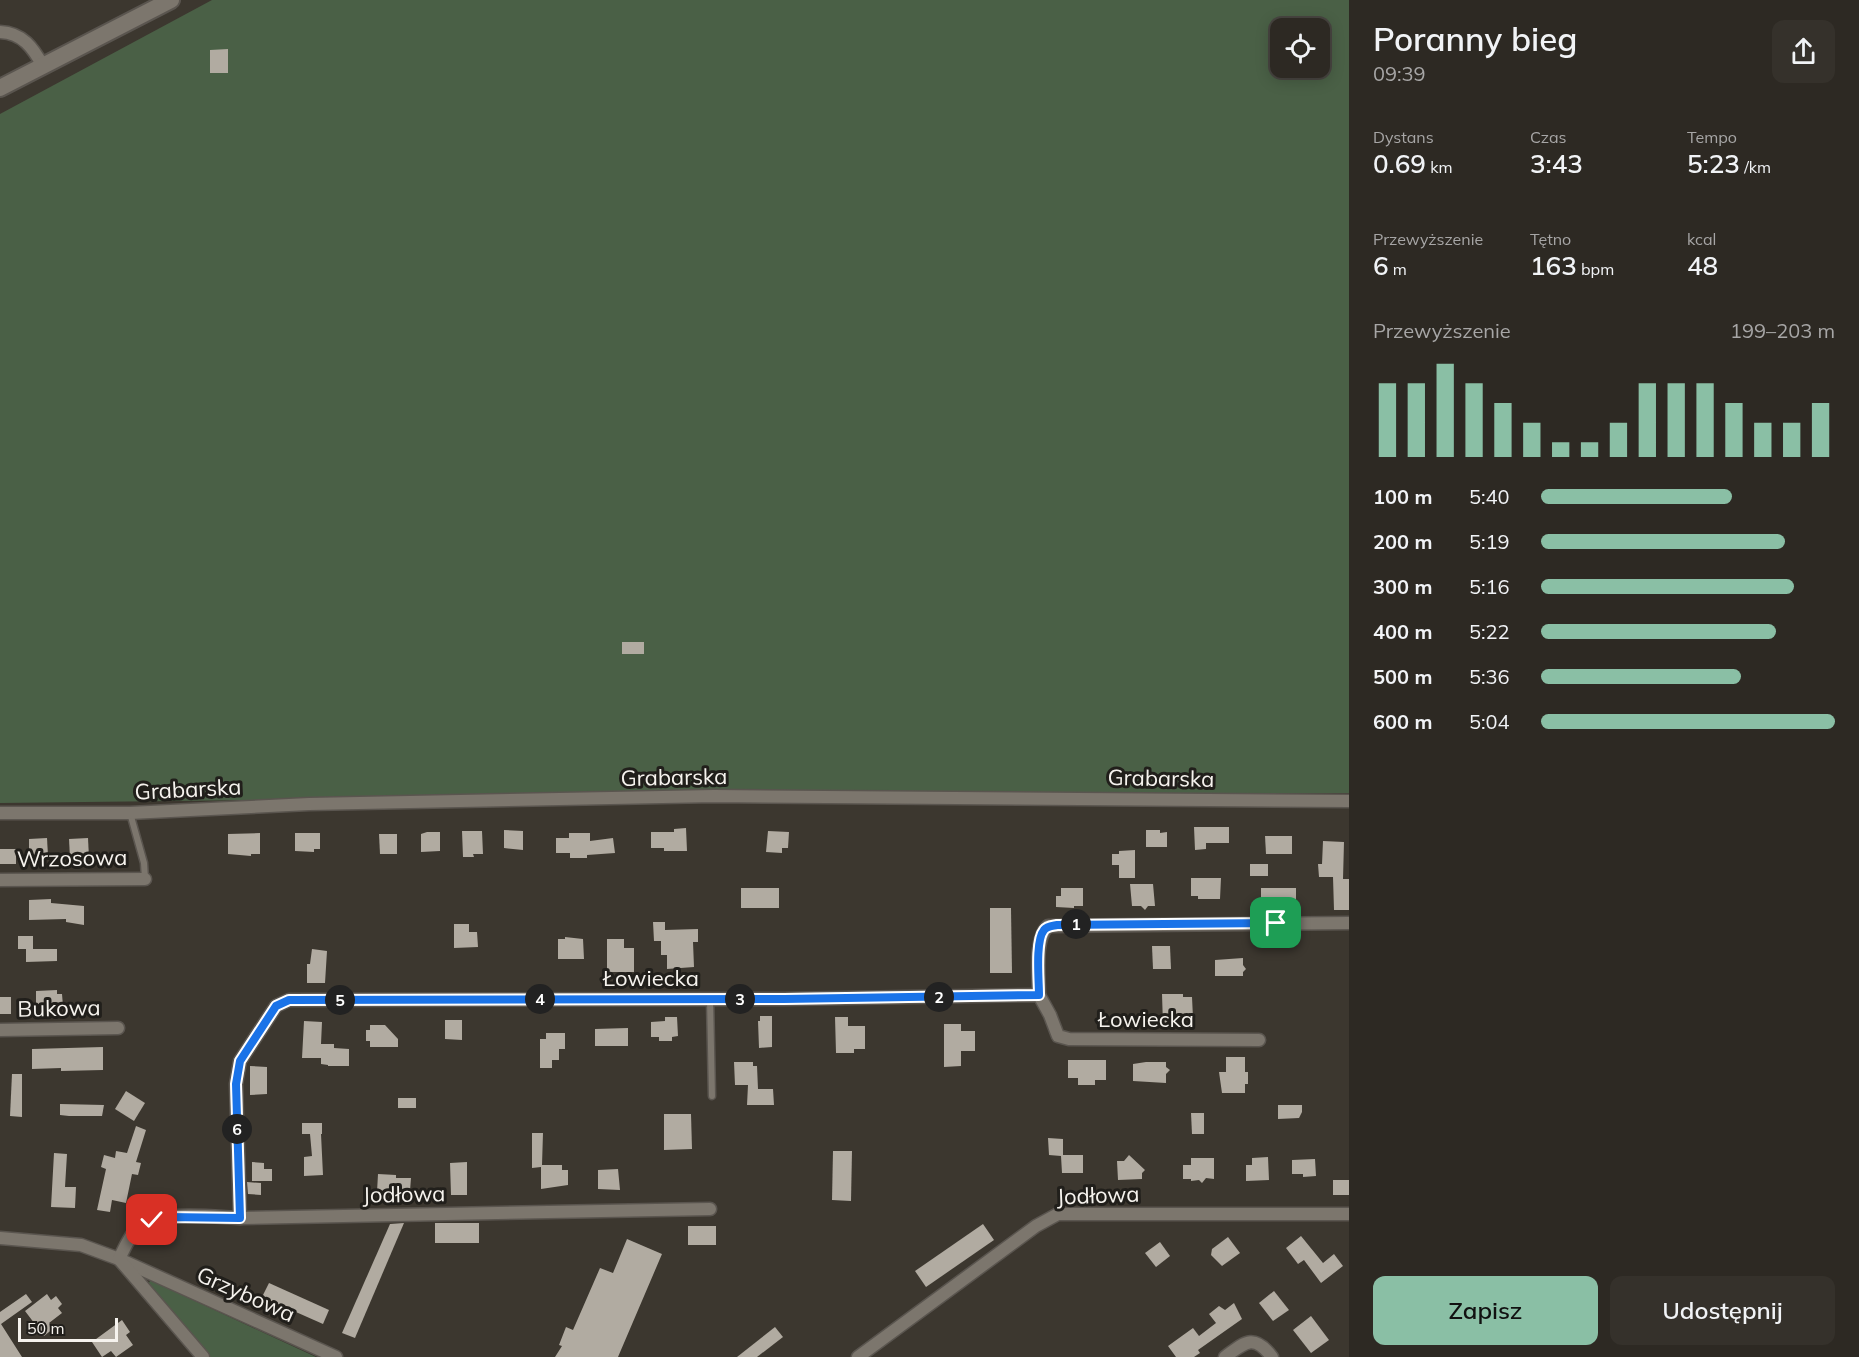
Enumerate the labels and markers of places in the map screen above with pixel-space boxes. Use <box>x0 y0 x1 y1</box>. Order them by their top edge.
pin <box>1250 897 1301 948</box>
pin: 1 <box>1061 909 1091 939</box>
pin: 2 <box>924 982 954 1012</box>
pin: 4 <box>525 984 555 1014</box>
pin: 3 <box>725 984 755 1014</box>
pin: 5 <box>325 985 355 1015</box>
pin: 6 <box>222 1114 252 1144</box>
pin <box>126 1194 177 1245</box>

